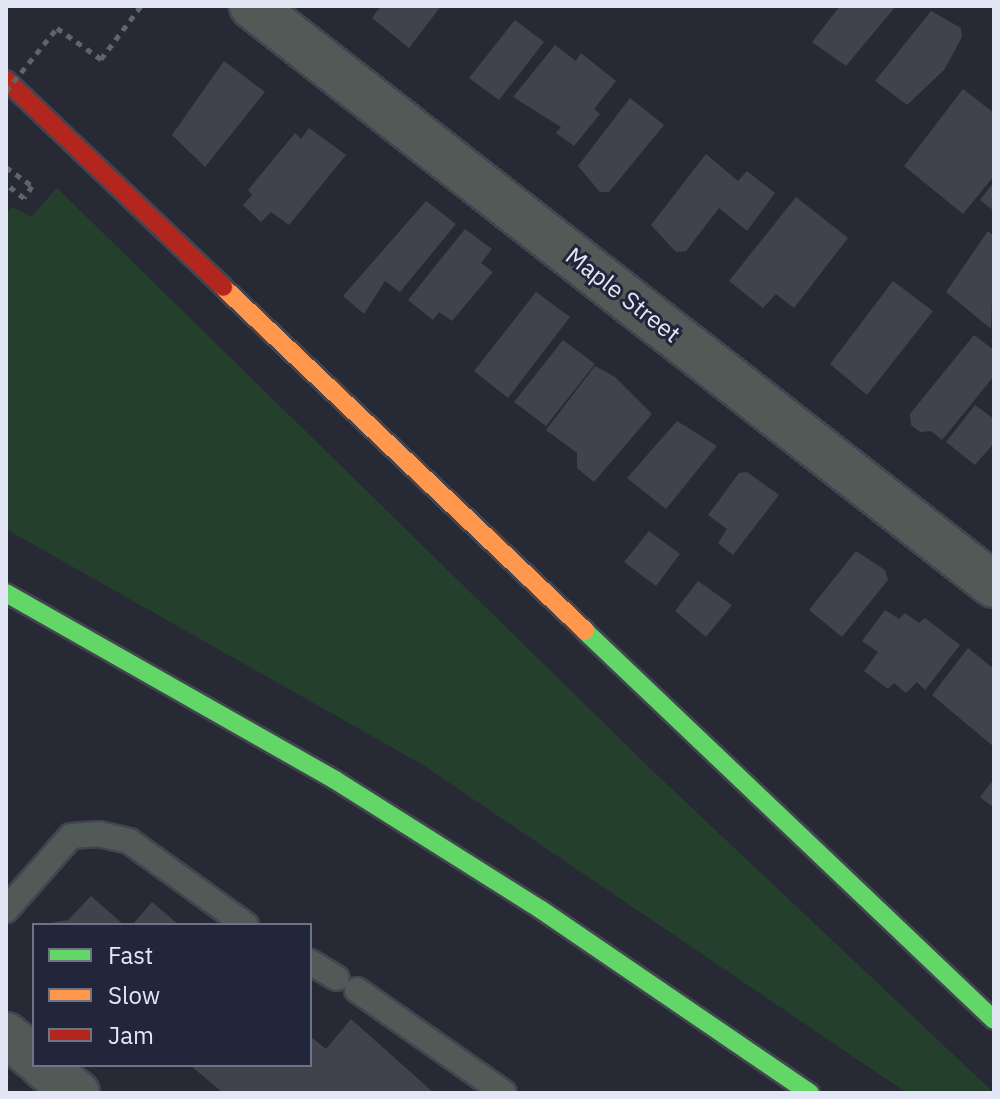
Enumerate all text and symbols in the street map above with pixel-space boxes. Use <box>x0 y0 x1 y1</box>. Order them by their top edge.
street label: Maple Street <box>560 241 686 349</box>
legend <box>32 923 312 1067</box>
text: Fast <box>108 939 153 971</box>
text: Slow <box>108 979 160 1011</box>
text: Jam <box>108 1019 154 1051</box>

